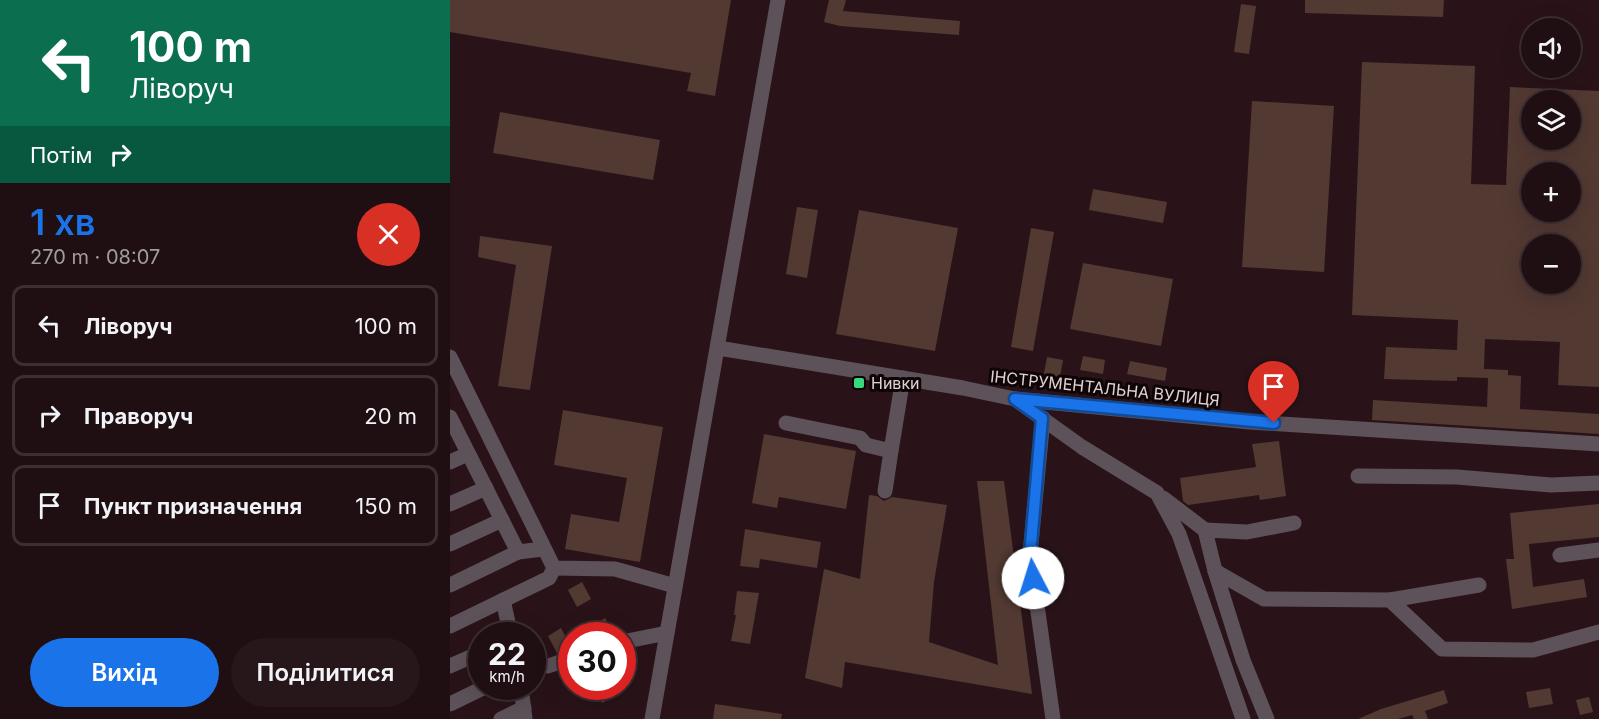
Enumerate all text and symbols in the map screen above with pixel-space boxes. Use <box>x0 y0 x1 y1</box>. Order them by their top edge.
map controls <box>1521 18 1581 294</box>
button: sound <box>1521 18 1581 78</box>
text: 100 m <box>129 21 252 72</box>
icon: left <box>30 24 108 102</box>
text: Ліворуч <box>129 72 234 105</box>
button: layers <box>1521 90 1581 150</box>
icon: right <box>104 138 137 171</box>
text: Потім <box>30 142 92 168</box>
button: + <box>1521 162 1581 222</box>
text: 1 хв <box>30 200 95 244</box>
button: close <box>357 203 420 266</box>
button: − <box>1521 234 1581 294</box>
text: 270 m · 08:07 <box>30 245 160 269</box>
icon: left <box>33 309 66 342</box>
text: Ліворуч <box>84 313 172 339</box>
text: 100 m <box>355 313 417 339</box>
pin <box>1248 361 1299 423</box>
street label: ІНСТРУМЕНТАЛЬНА ВУЛИЦЯ <box>989 366 1221 410</box>
icon: arrive <box>1257 370 1290 403</box>
place label: Нивки <box>871 373 920 393</box>
marker: Нивки <box>852 376 866 390</box>
icon: right <box>33 399 66 432</box>
text: Праворуч <box>84 403 193 429</box>
text: 20 m <box>364 403 417 429</box>
icon: arrive <box>33 489 66 522</box>
text: Пункт призначення <box>84 493 302 519</box>
text: 150 m <box>355 493 417 519</box>
position arrow <box>1001 546 1065 610</box>
speed limit sign: 30 <box>558 622 636 700</box>
text: 22 <box>488 636 526 672</box>
button: Вихід <box>30 638 219 707</box>
button: Поділитися <box>231 638 420 707</box>
text: km/h <box>489 667 525 686</box>

